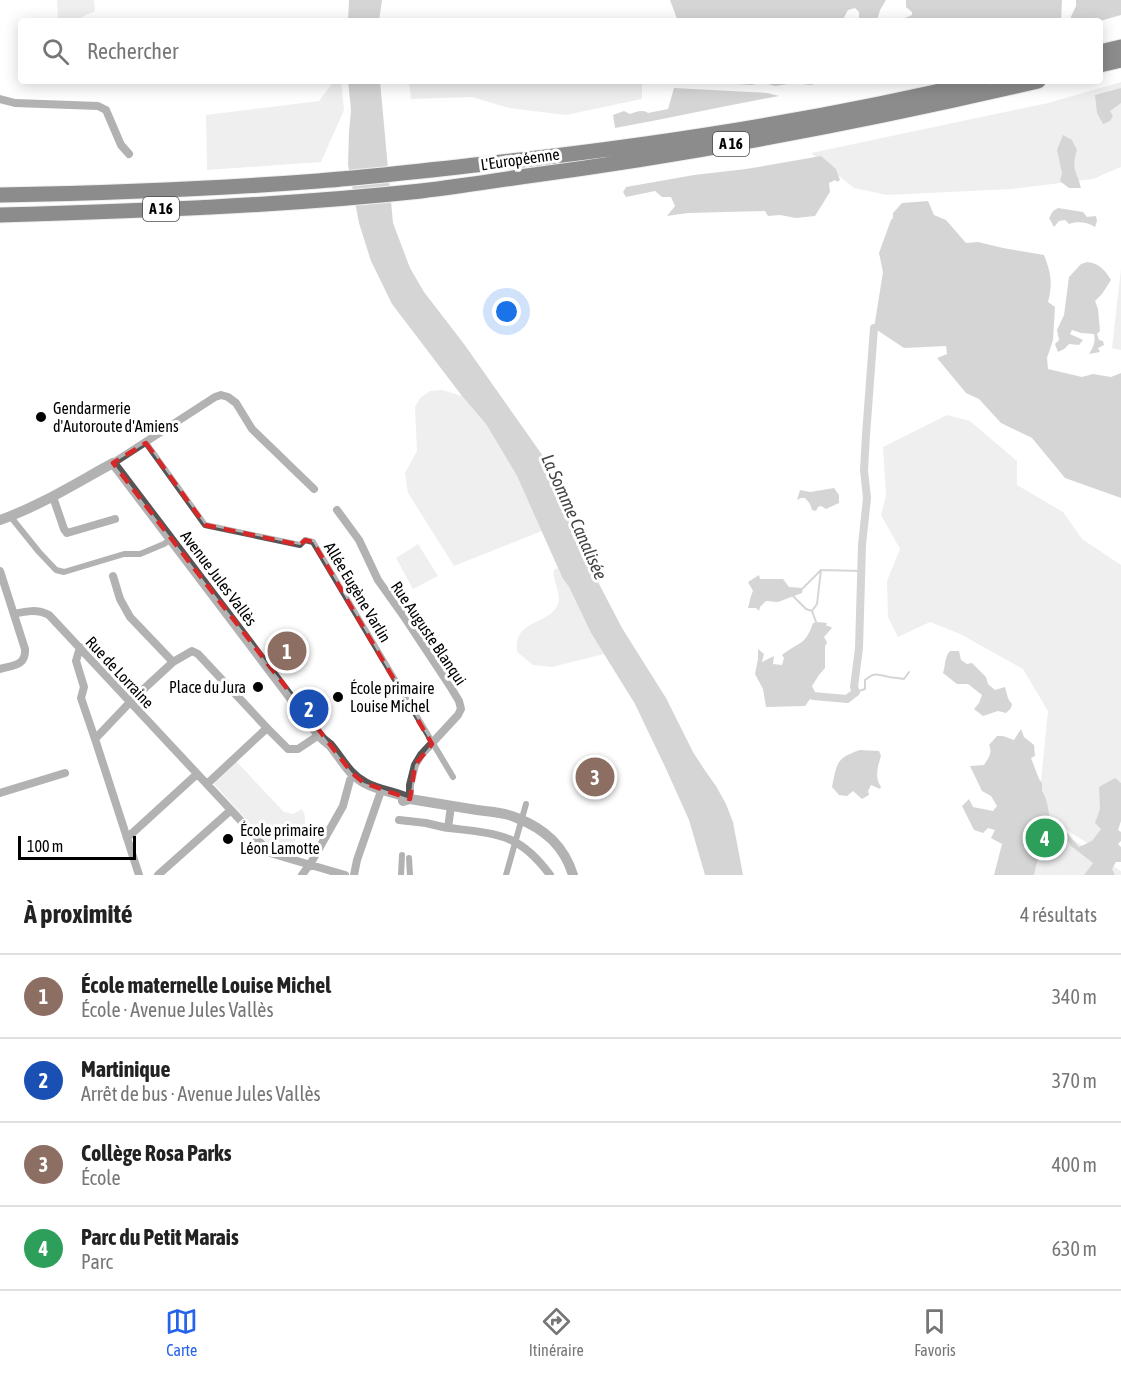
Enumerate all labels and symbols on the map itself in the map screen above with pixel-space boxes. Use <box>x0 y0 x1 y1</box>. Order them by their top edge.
road number: A 16 <box>713 132 749 156</box>
street label: L'Européenne <box>479 145 561 174</box>
road number: A 16 <box>143 197 179 221</box>
your location <box>492 297 521 326</box>
place label: Gendarmerie d'Autoroute d'Amiens <box>53 399 179 435</box>
marker: Gendarmerie d'Autoroute d'Amiens <box>34 410 48 424</box>
water label: La Somme Canalisée <box>537 451 612 583</box>
street label: Avenue Jules Vallès <box>177 527 261 629</box>
street label: Allée Eugène Varlin <box>320 539 395 646</box>
street label: Rue Auguste Blanqui <box>387 578 470 689</box>
pin: 1 <box>268 628 306 674</box>
street label: Rue de Lorraine <box>82 633 158 711</box>
place label: Place du Jura <box>169 678 246 696</box>
place label: École primaire Louise Michel <box>350 679 434 715</box>
marker: Place du Jura <box>251 680 265 694</box>
pin: 2 <box>290 686 328 732</box>
marker: École primaire Louise Michel <box>331 690 345 704</box>
pin: 3 <box>576 754 614 800</box>
pin: 4 <box>1026 816 1064 860</box>
place label: École primaire Léon Lamotte <box>240 821 324 857</box>
marker: École primaire Léon Lamotte <box>221 832 235 846</box>
scale bar <box>18 833 136 860</box>

